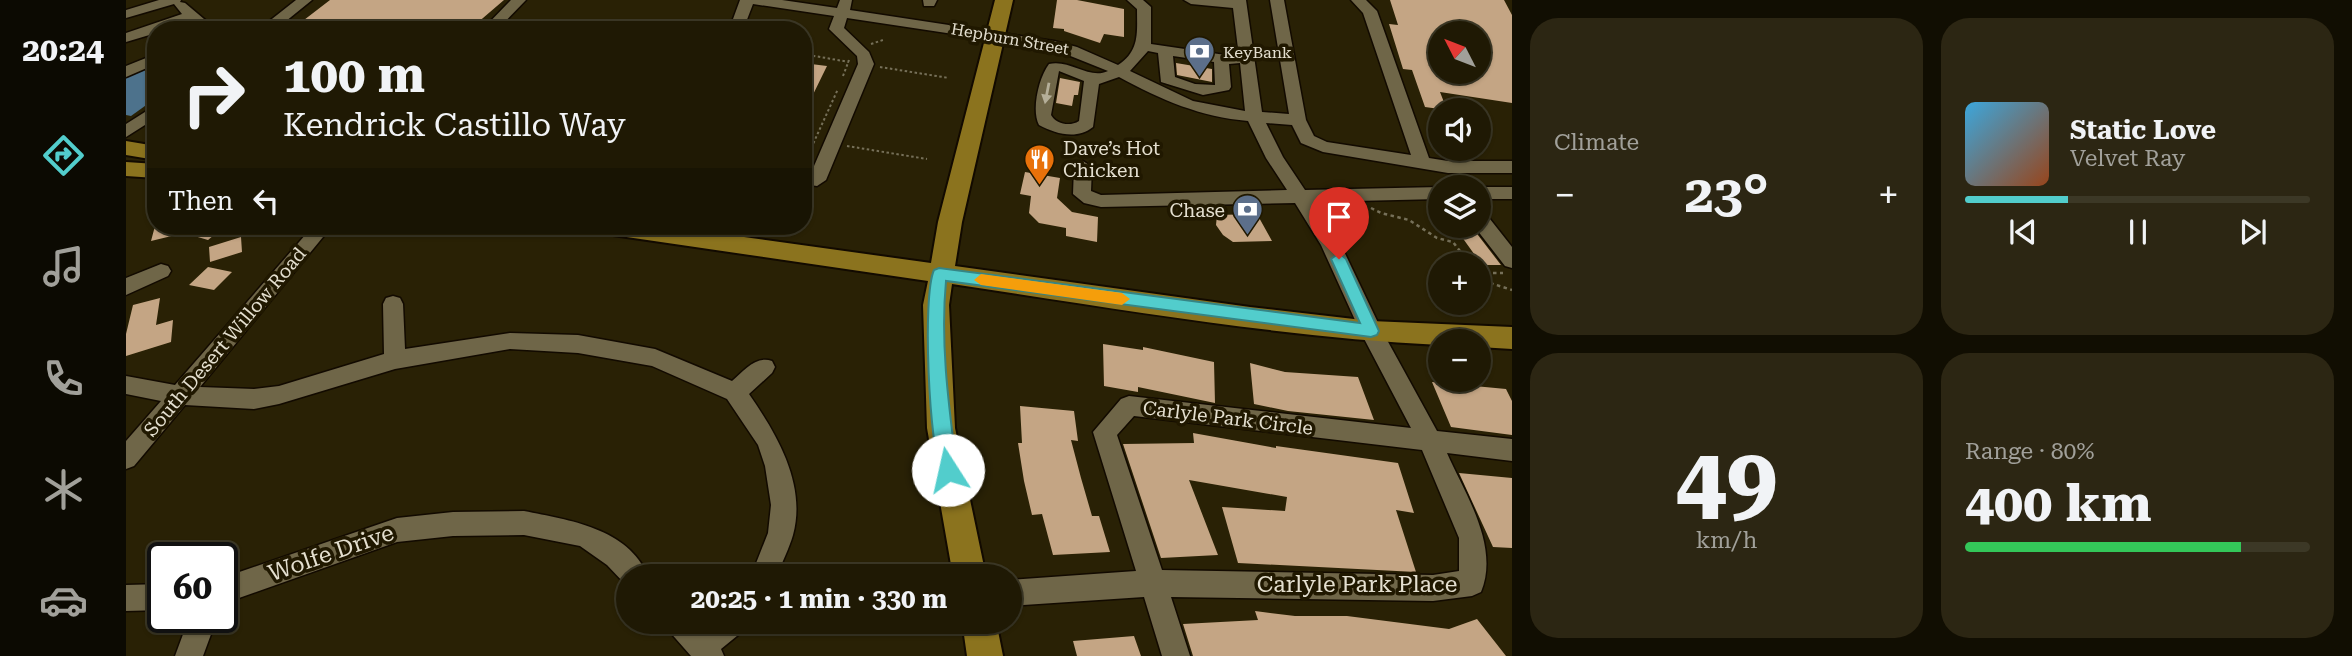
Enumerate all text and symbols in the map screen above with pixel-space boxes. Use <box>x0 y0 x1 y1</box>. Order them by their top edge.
street label: Hepburn Street <box>949 19 1071 59</box>
north arrow <box>1428 21 1491 84</box>
map controls <box>1428 21 1491 392</box>
text: 20:24 <box>22 31 104 69</box>
bank icon: KeyBank <box>1183 35 1217 79</box>
place label: KeyBank <box>1223 43 1292 62</box>
text: 100 m <box>283 47 425 104</box>
icon: right <box>168 49 259 140</box>
one-way arrow <box>1041 82 1052 104</box>
button: sound <box>1428 98 1491 161</box>
text: Kendrick Castillo Way <box>283 106 626 144</box>
text: Static Love <box>2070 115 2216 145</box>
text: Climate <box>1554 129 1639 156</box>
icon: directions <box>39 131 88 180</box>
place label: Dave’s Hot Chicken <box>1063 137 1160 182</box>
restaurant icon: Dave’s Hot Chicken <box>1023 142 1057 186</box>
text: Velvet Ray <box>2070 145 2185 172</box>
text: 23° <box>1684 164 1769 225</box>
text: − <box>1554 173 1575 217</box>
text: + <box>1878 173 1899 217</box>
button: layers <box>1428 175 1491 238</box>
icon: left <box>247 182 285 220</box>
text: Then <box>168 186 233 216</box>
pin <box>1309 187 1369 259</box>
bank icon: Chase <box>1231 193 1265 237</box>
icon: arrive <box>1320 198 1358 236</box>
place label: Chase <box>1169 199 1225 222</box>
icon: previous <box>2004 213 2042 251</box>
icon: pause <box>2119 213 2157 251</box>
icon: next <box>2234 213 2272 251</box>
icon: music <box>39 242 88 291</box>
street label: South Desert Willow Road <box>139 243 311 441</box>
button: + <box>1428 252 1491 315</box>
button: − <box>1428 329 1491 392</box>
icon: phone <box>39 354 88 403</box>
street label: Carlyle Park Circle <box>1142 396 1314 440</box>
text: 49 <box>1676 428 1777 534</box>
position arrow <box>911 433 985 507</box>
text: Range · 80% <box>1965 438 2094 465</box>
icon: climate <box>39 465 88 514</box>
text: 400 km <box>1965 473 2152 534</box>
street label: Wolfe Drive <box>265 519 397 587</box>
text: km/h <box>1696 527 1757 554</box>
speed limit sign: 60 <box>147 542 238 633</box>
street label: Carlyle Park Place <box>1257 571 1457 598</box>
icon: car <box>39 576 88 625</box>
text: 20:25 · 1 min · 330 m <box>691 584 947 614</box>

